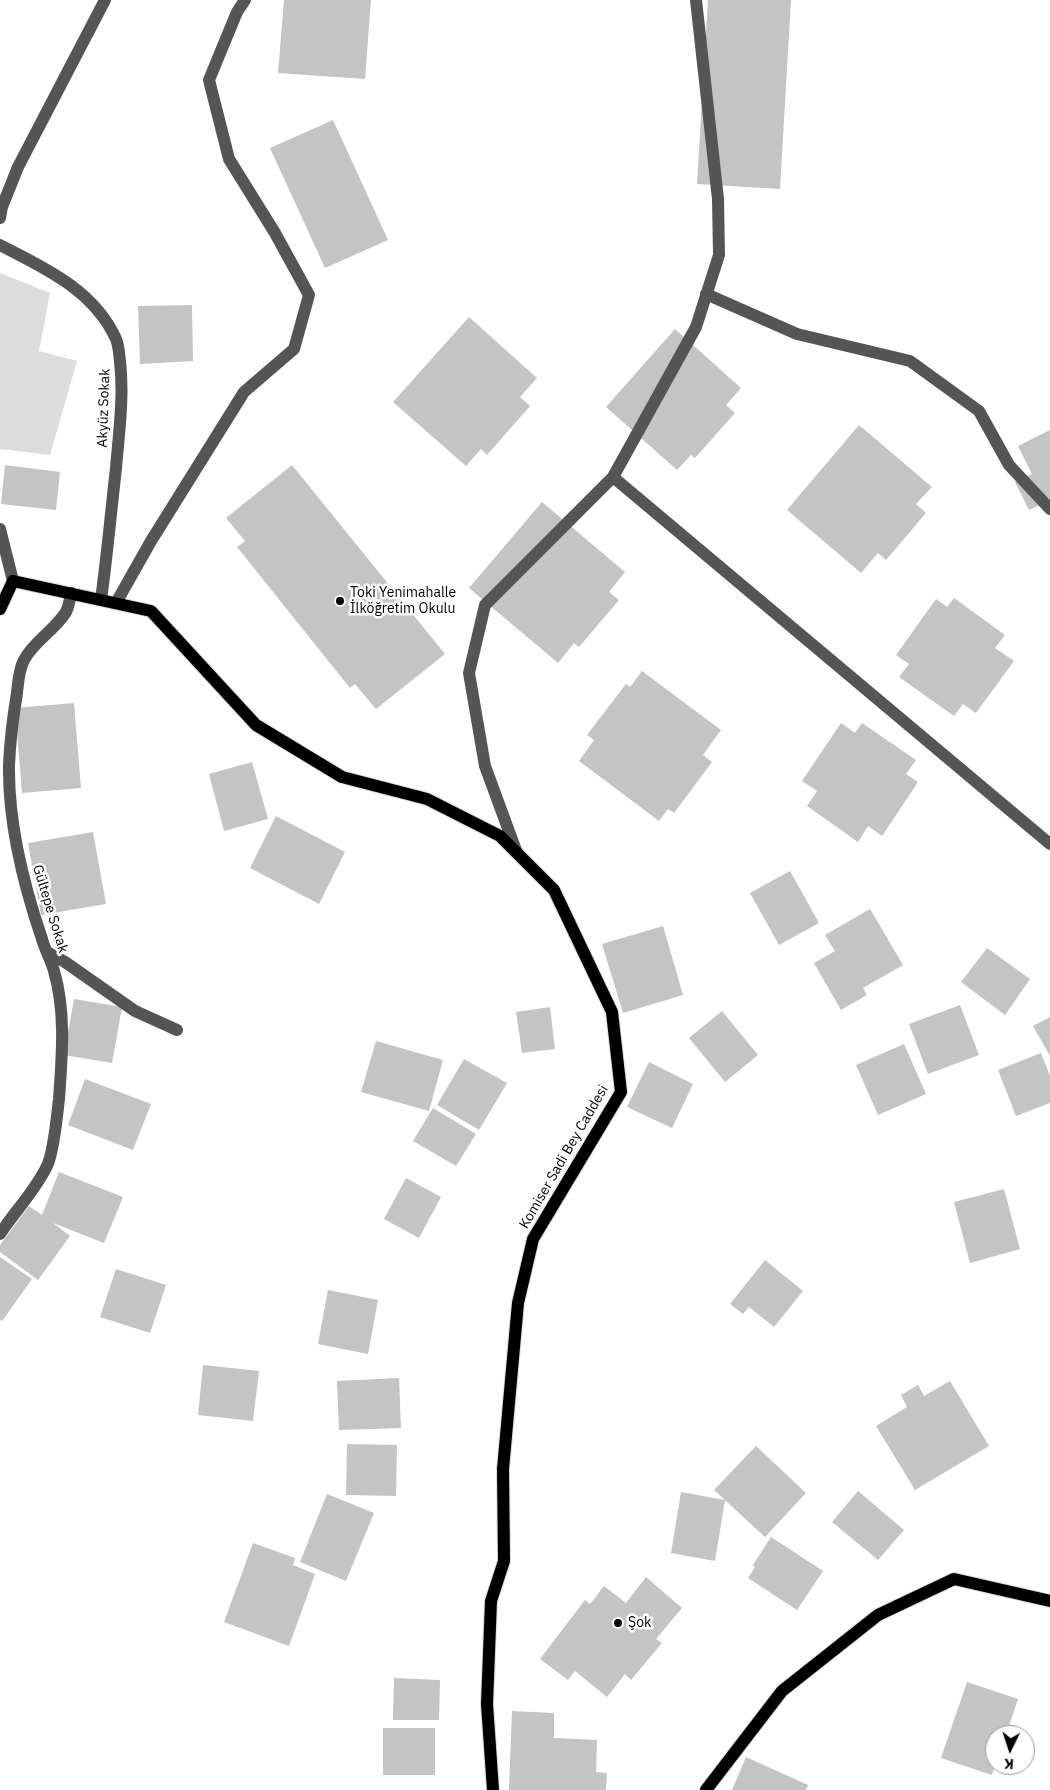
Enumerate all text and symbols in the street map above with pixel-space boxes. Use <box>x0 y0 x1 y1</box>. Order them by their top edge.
street label: Akyüz Sokak <box>94 368 114 448</box>
place label: Toki Yenimahalle İlköğretim Okulu <box>350 585 456 618</box>
marker: Toki Yenimahalle İlköğretim Okulu <box>334 595 346 607</box>
street label: Gültepe Sokak <box>29 863 71 955</box>
street label: Komiser Sadi Bey Caddesi <box>516 1082 612 1232</box>
place label: Şok <box>628 1615 651 1631</box>
marker: Şok <box>612 1617 624 1629</box>
north arrow <box>985 1725 1035 1775</box>
text: K <box>1004 1755 1015 1773</box>

